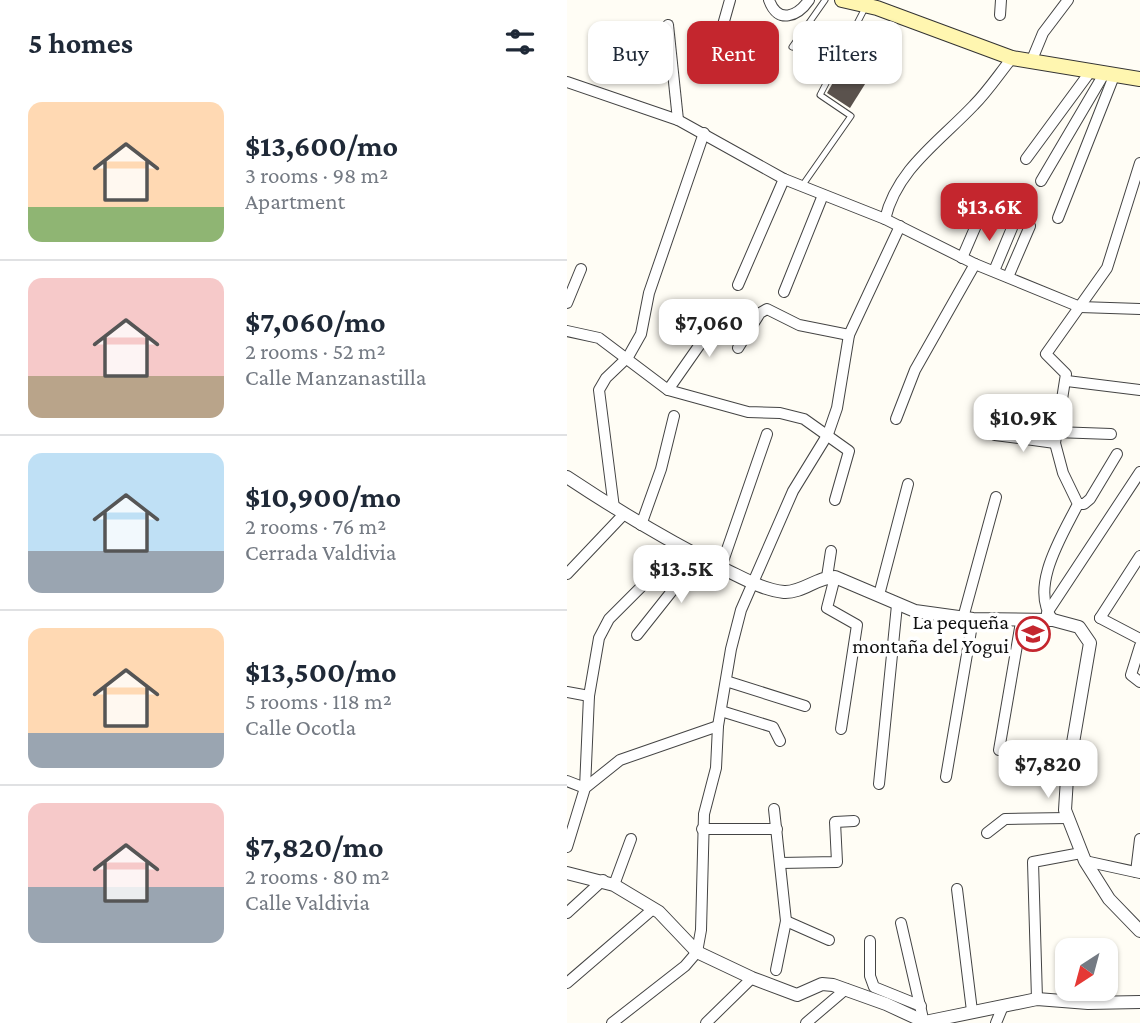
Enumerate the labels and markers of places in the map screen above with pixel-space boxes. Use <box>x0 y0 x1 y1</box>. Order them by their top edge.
pin: $13.6K <box>932 184 1046 243</box>
pin: $7,060 <box>652 300 766 359</box>
pin: $10.9K <box>966 394 1080 454</box>
pin: $13.5K <box>624 546 738 605</box>
place label: La pequeña montaña del Yogui <box>852 610 1010 658</box>
school or university icon: La pequeña montaña del Yogui <box>1014 615 1052 653</box>
pin: $7,820 <box>991 740 1105 800</box>

